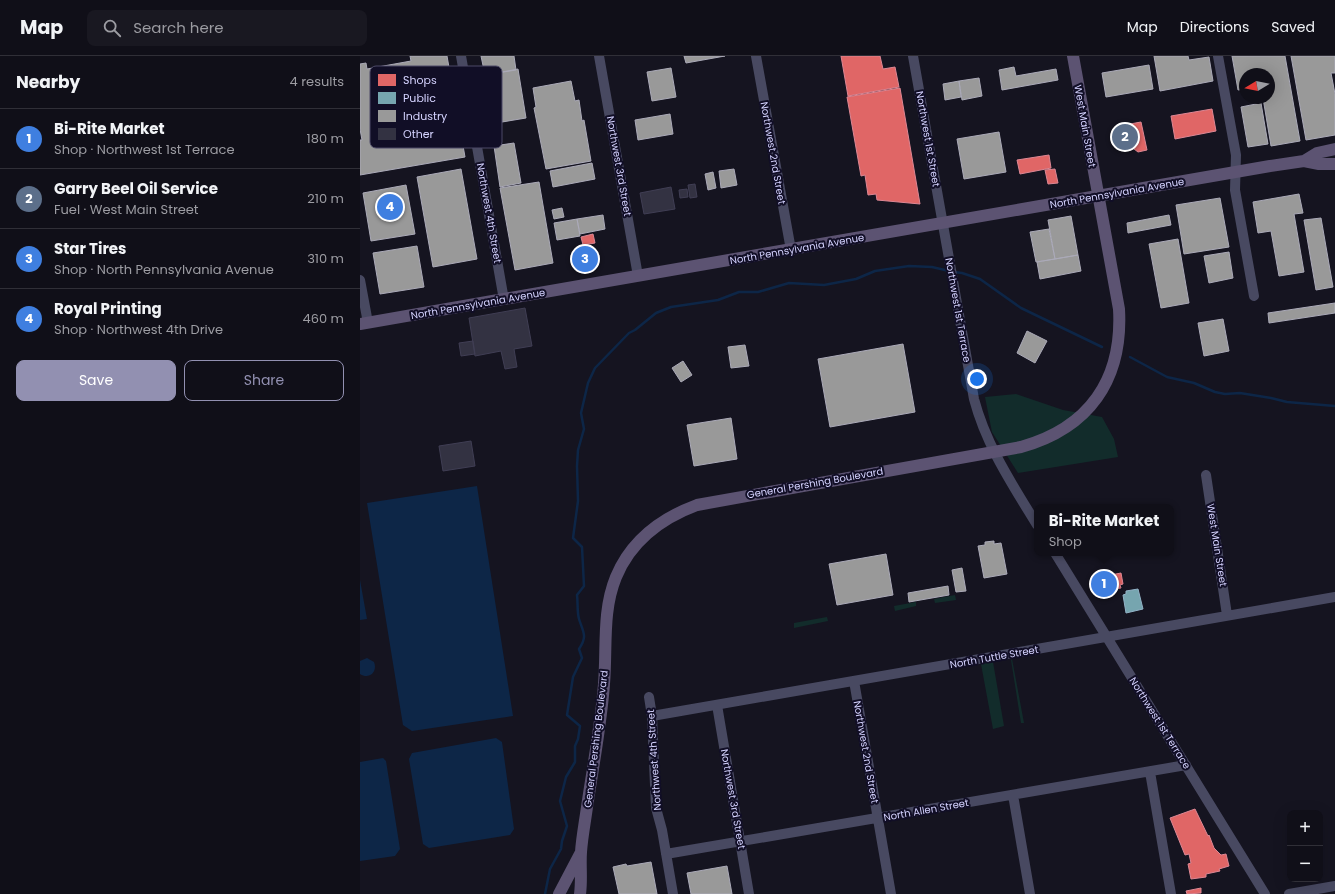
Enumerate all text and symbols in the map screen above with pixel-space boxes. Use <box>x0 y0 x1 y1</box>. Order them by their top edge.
search box <box>87 10 367 46</box>
text: Map <box>20 14 63 41</box>
icon: search <box>101 17 123 39</box>
text: Search here <box>133 17 224 38</box>
text: Map <box>1127 17 1158 37</box>
text: Directions <box>1180 17 1249 37</box>
text: Saved <box>1271 17 1315 37</box>
legend <box>370 66 502 148</box>
north arrow <box>1239 68 1275 104</box>
text: Nearby <box>16 70 80 94</box>
text: 4 results <box>290 72 344 91</box>
text: Shops <box>403 72 437 88</box>
street label: West Main Street <box>1070 83 1100 169</box>
text: Public <box>403 90 436 106</box>
street label: Northwest 1st Street <box>912 90 944 188</box>
street label: Northwest 2nd Street <box>757 100 789 206</box>
text: Industry <box>403 108 448 124</box>
street label: Northwest 3rd Street <box>603 115 635 218</box>
text: Bi-Rite Market <box>54 118 165 139</box>
pin: 2 <box>1112 122 1138 152</box>
text: Other <box>403 126 434 142</box>
text: 1 <box>27 129 31 148</box>
text: 180 m <box>307 129 344 148</box>
text: Shop · Northwest 1st Terrace <box>54 140 235 159</box>
street label: Northwest 4th Street <box>473 162 505 265</box>
street label: North Pennsylvania Avenue <box>1049 174 1185 212</box>
text: Garry Beel Oil Service <box>54 178 218 199</box>
text: 2 <box>25 189 33 208</box>
text: 210 m <box>307 189 344 208</box>
pin: 4 <box>377 192 403 222</box>
text: Fuel · West Main Street <box>54 200 199 219</box>
street label: North Pennsylvania Avenue <box>729 230 865 268</box>
text: Star Tires <box>54 238 126 259</box>
pin: 3 <box>572 244 598 274</box>
text: 3 <box>25 249 33 268</box>
text: 310 m <box>307 249 344 268</box>
street label: Northwest 1st Terrace <box>941 257 975 363</box>
text: Shop · North Pennsylvania Avenue <box>54 260 274 279</box>
street label: North Pennsylvania Avenue <box>410 285 546 323</box>
text: Royal Printing <box>54 298 162 319</box>
text: 4 <box>25 309 33 328</box>
text: 460 m <box>303 309 344 328</box>
text: Shop · Northwest 4th Drive <box>54 320 223 339</box>
button: Save <box>16 360 176 401</box>
button: Share <box>184 360 344 401</box>
your location <box>967 369 987 389</box>
street label: General Pershing Boulevard <box>746 464 884 502</box>
street label: West Main Street <box>1203 503 1231 588</box>
popup <box>1034 504 1174 556</box>
text: Bi-Rite Market <box>1049 510 1159 531</box>
text: Shop <box>1049 532 1082 551</box>
pin: 1 <box>1091 569 1117 599</box>
street label: North Tuttle Street <box>949 642 1040 672</box>
street label: General Pershing Boulevard <box>580 669 612 809</box>
street label: Northwest 1st Terrace <box>1126 674 1194 772</box>
street label: Northwest 2nd Street <box>850 699 882 805</box>
street label: Northwest 4th Street <box>643 709 665 811</box>
street label: Northwest 3rd Street <box>717 748 749 851</box>
street label: North Allen Street <box>882 795 970 825</box>
map controls <box>1287 810 1323 882</box>
button: + <box>1287 810 1323 846</box>
button: − <box>1287 846 1323 882</box>

